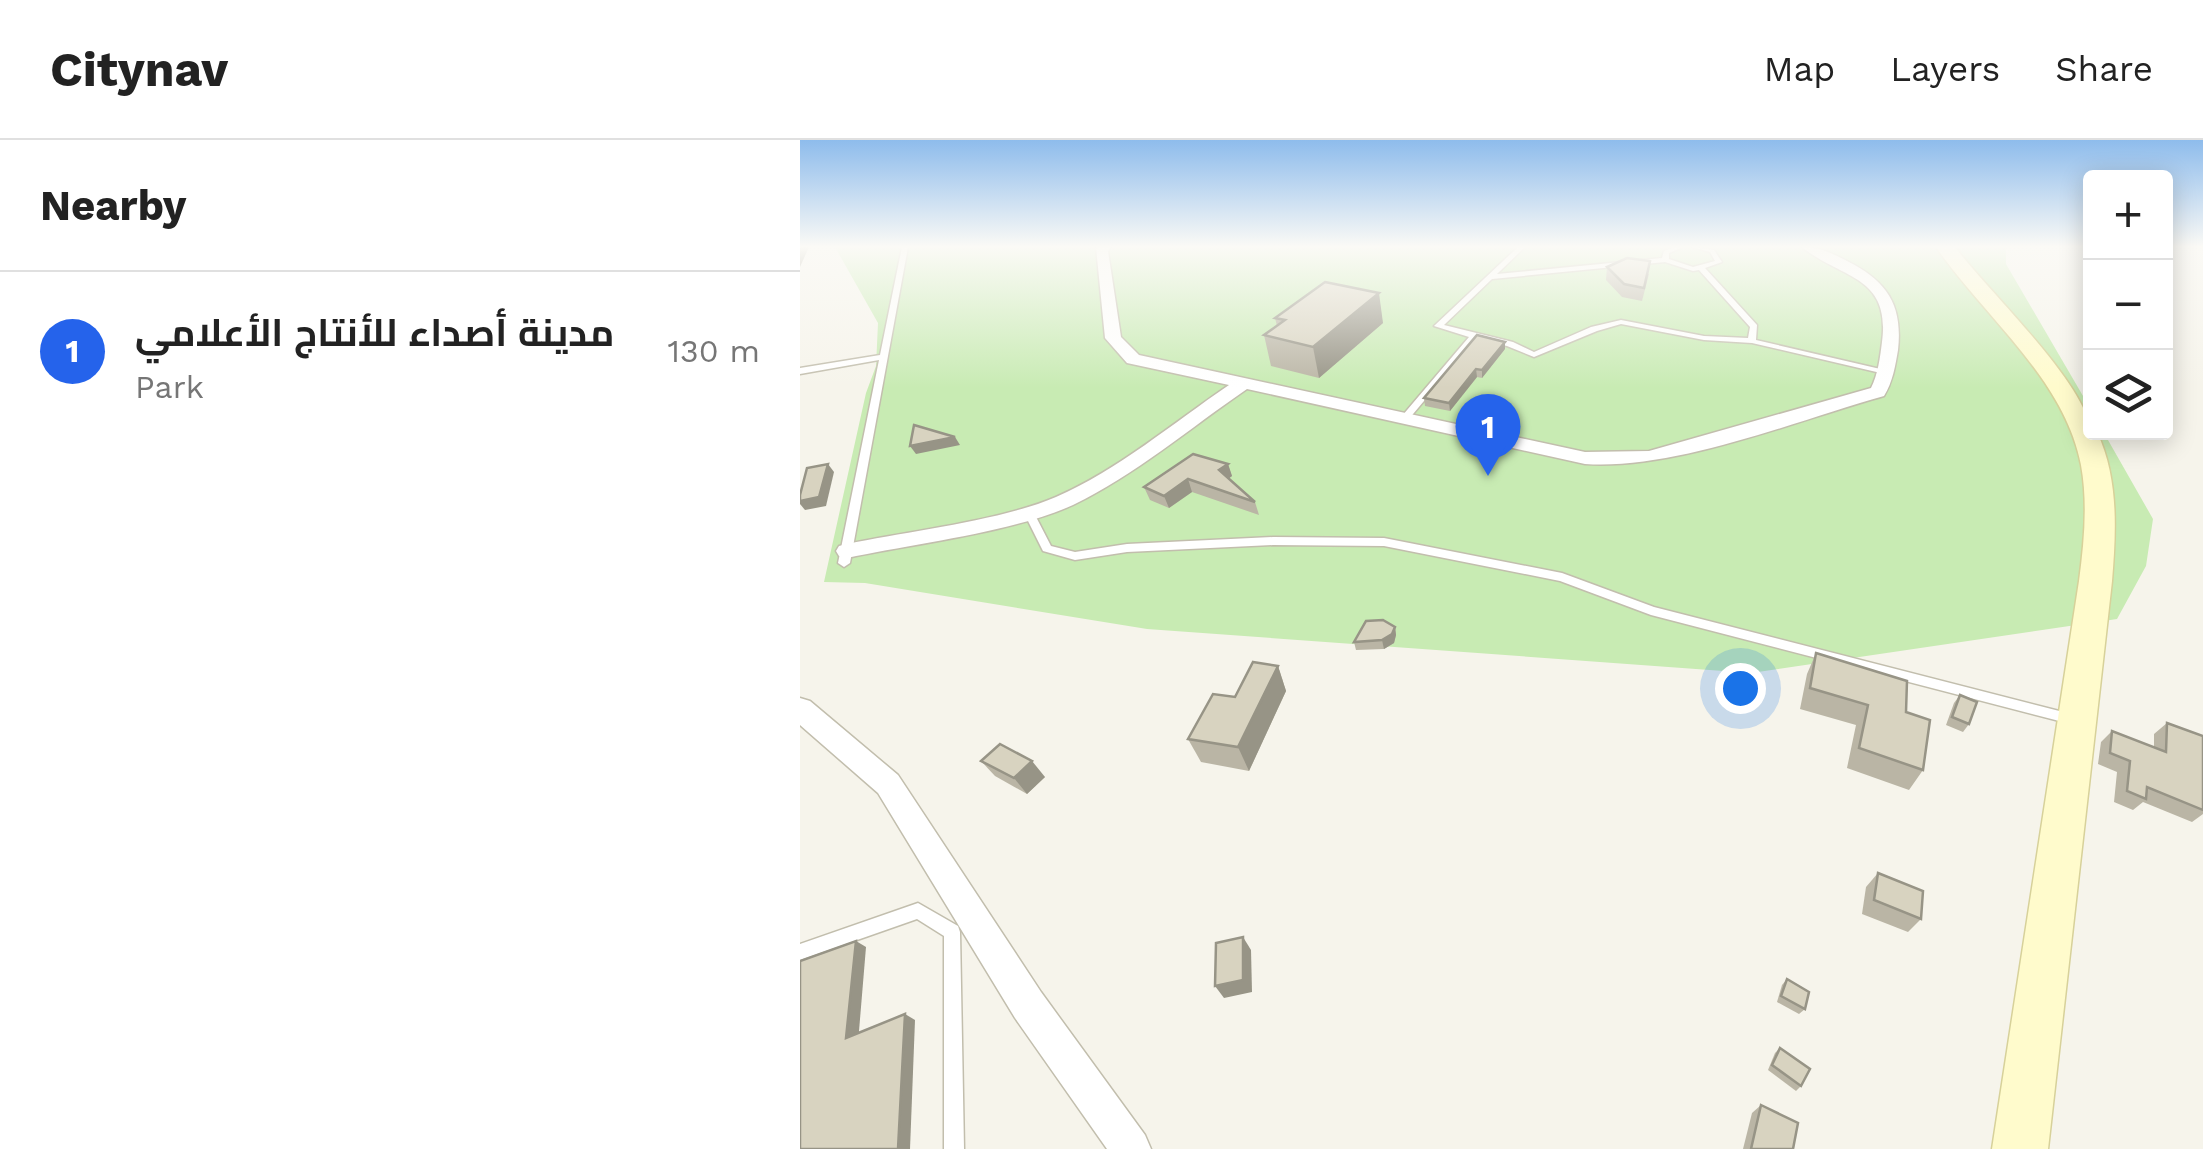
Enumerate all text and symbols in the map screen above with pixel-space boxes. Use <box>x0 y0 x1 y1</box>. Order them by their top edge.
text: Citynav <box>50 41 228 98</box>
text: Map <box>1764 48 1835 90</box>
text: Layers <box>1890 48 2000 90</box>
text: Share <box>2055 48 2153 90</box>
map controls <box>2083 170 2173 440</box>
button: + <box>2083 170 2173 260</box>
text: Nearby <box>40 181 187 230</box>
button: − <box>2083 260 2173 350</box>
text: مدينة أصداء للأنتاج الأعلامي <box>135 311 614 355</box>
text: 1 <box>66 332 79 370</box>
text: 130 m <box>668 332 760 370</box>
button: layers <box>2083 350 2173 440</box>
text: Park <box>135 368 204 406</box>
pin: 1 <box>1456 394 1520 476</box>
your location <box>1715 663 1766 714</box>

